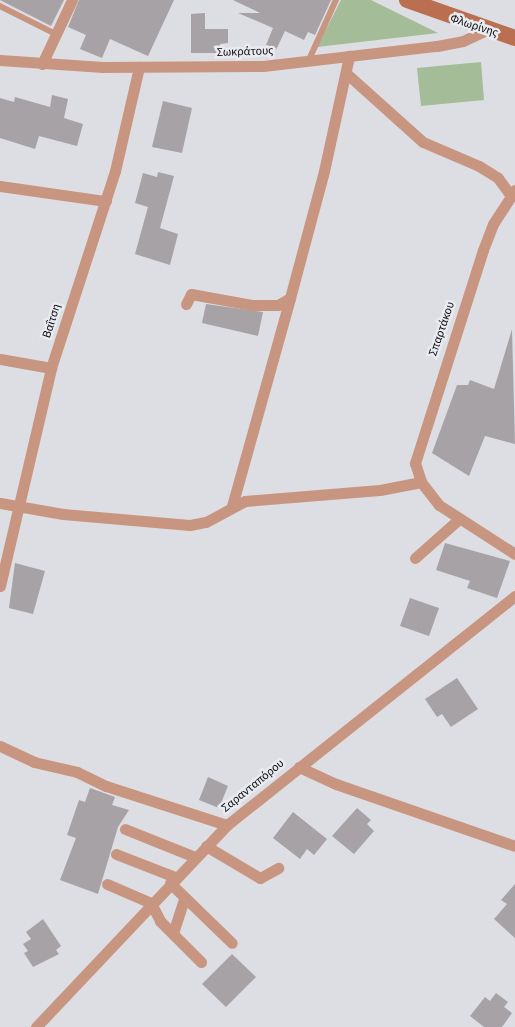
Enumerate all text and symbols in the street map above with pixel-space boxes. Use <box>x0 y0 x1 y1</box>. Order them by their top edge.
street label: Φλωρίνης <box>448 12 500 40</box>
street label: Σωκράτους <box>216 44 274 60</box>
street label: Σπαρτάκου <box>426 300 458 358</box>
street label: Βαΐτση <box>40 302 64 340</box>
street label: Σαρανταπόρου <box>219 756 287 816</box>

